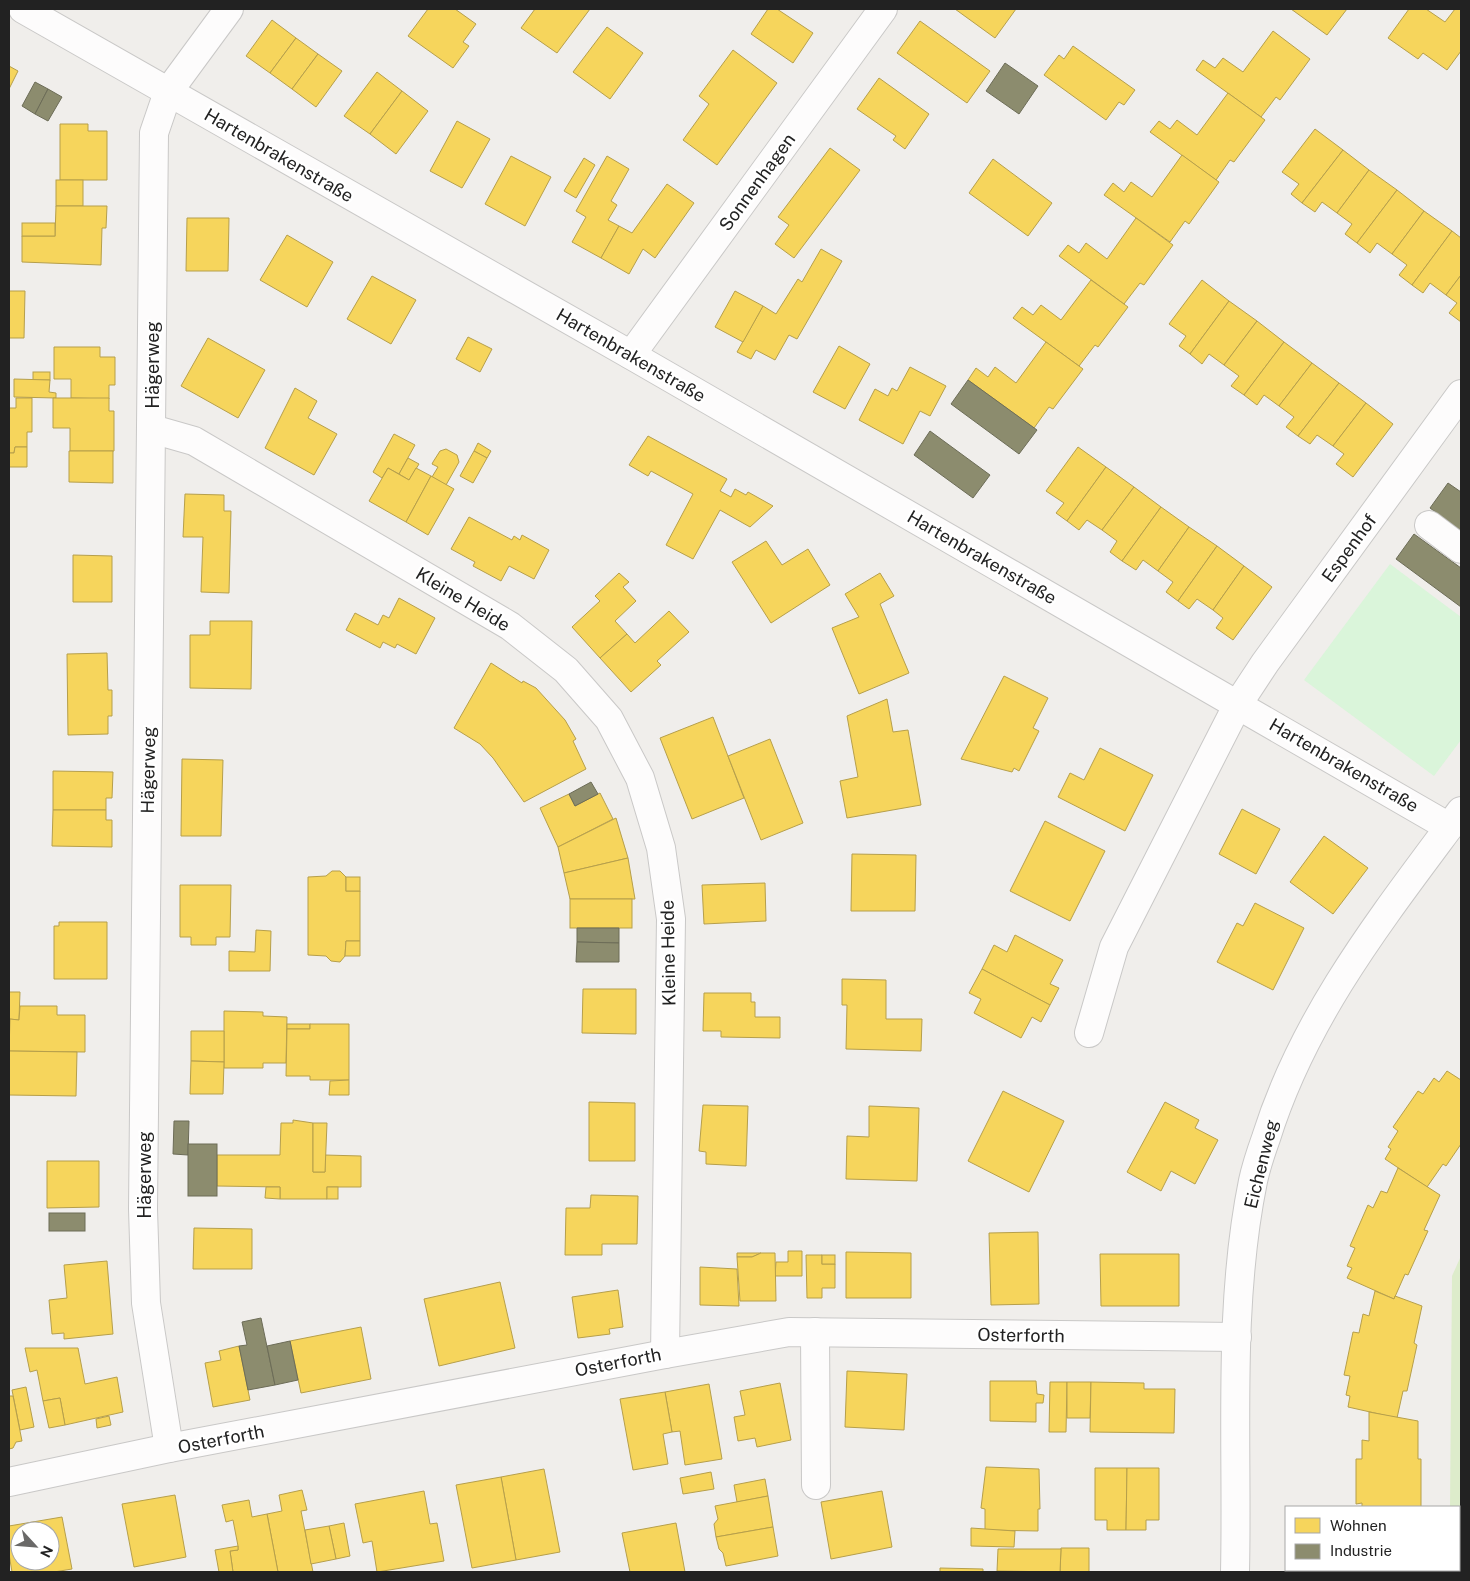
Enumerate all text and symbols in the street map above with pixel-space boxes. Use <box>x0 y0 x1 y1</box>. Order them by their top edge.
street label: Hartenbrakenstraße <box>201 104 357 206</box>
street label: Sonnenhagen <box>715 129 799 235</box>
street label: Hartenbrakenstraße <box>553 304 709 406</box>
street label: Hägerweg <box>142 321 163 409</box>
street label: Hartenbrakenstraße <box>904 506 1060 608</box>
street label: Espenhof <box>1317 510 1381 586</box>
street label: Kleine Heide <box>412 563 514 635</box>
street label: Hartenbrakenstraße <box>1266 714 1422 816</box>
street label: Hägerweg <box>137 726 159 814</box>
street label: Kleine Heide <box>657 900 679 1006</box>
street label: Eichenweg <box>1240 1117 1282 1211</box>
street label: Hägerweg <box>134 1131 155 1219</box>
street label: Osterforth <box>977 1324 1065 1346</box>
street label: Osterforth <box>573 1343 663 1381</box>
street label: Osterforth <box>176 1420 266 1458</box>
legend <box>1285 1506 1460 1571</box>
text: Wohnen <box>1330 1517 1387 1534</box>
north arrow <box>10 1521 60 1571</box>
text: Industrie <box>1330 1542 1392 1559</box>
text: N <box>37 1543 56 1560</box>

